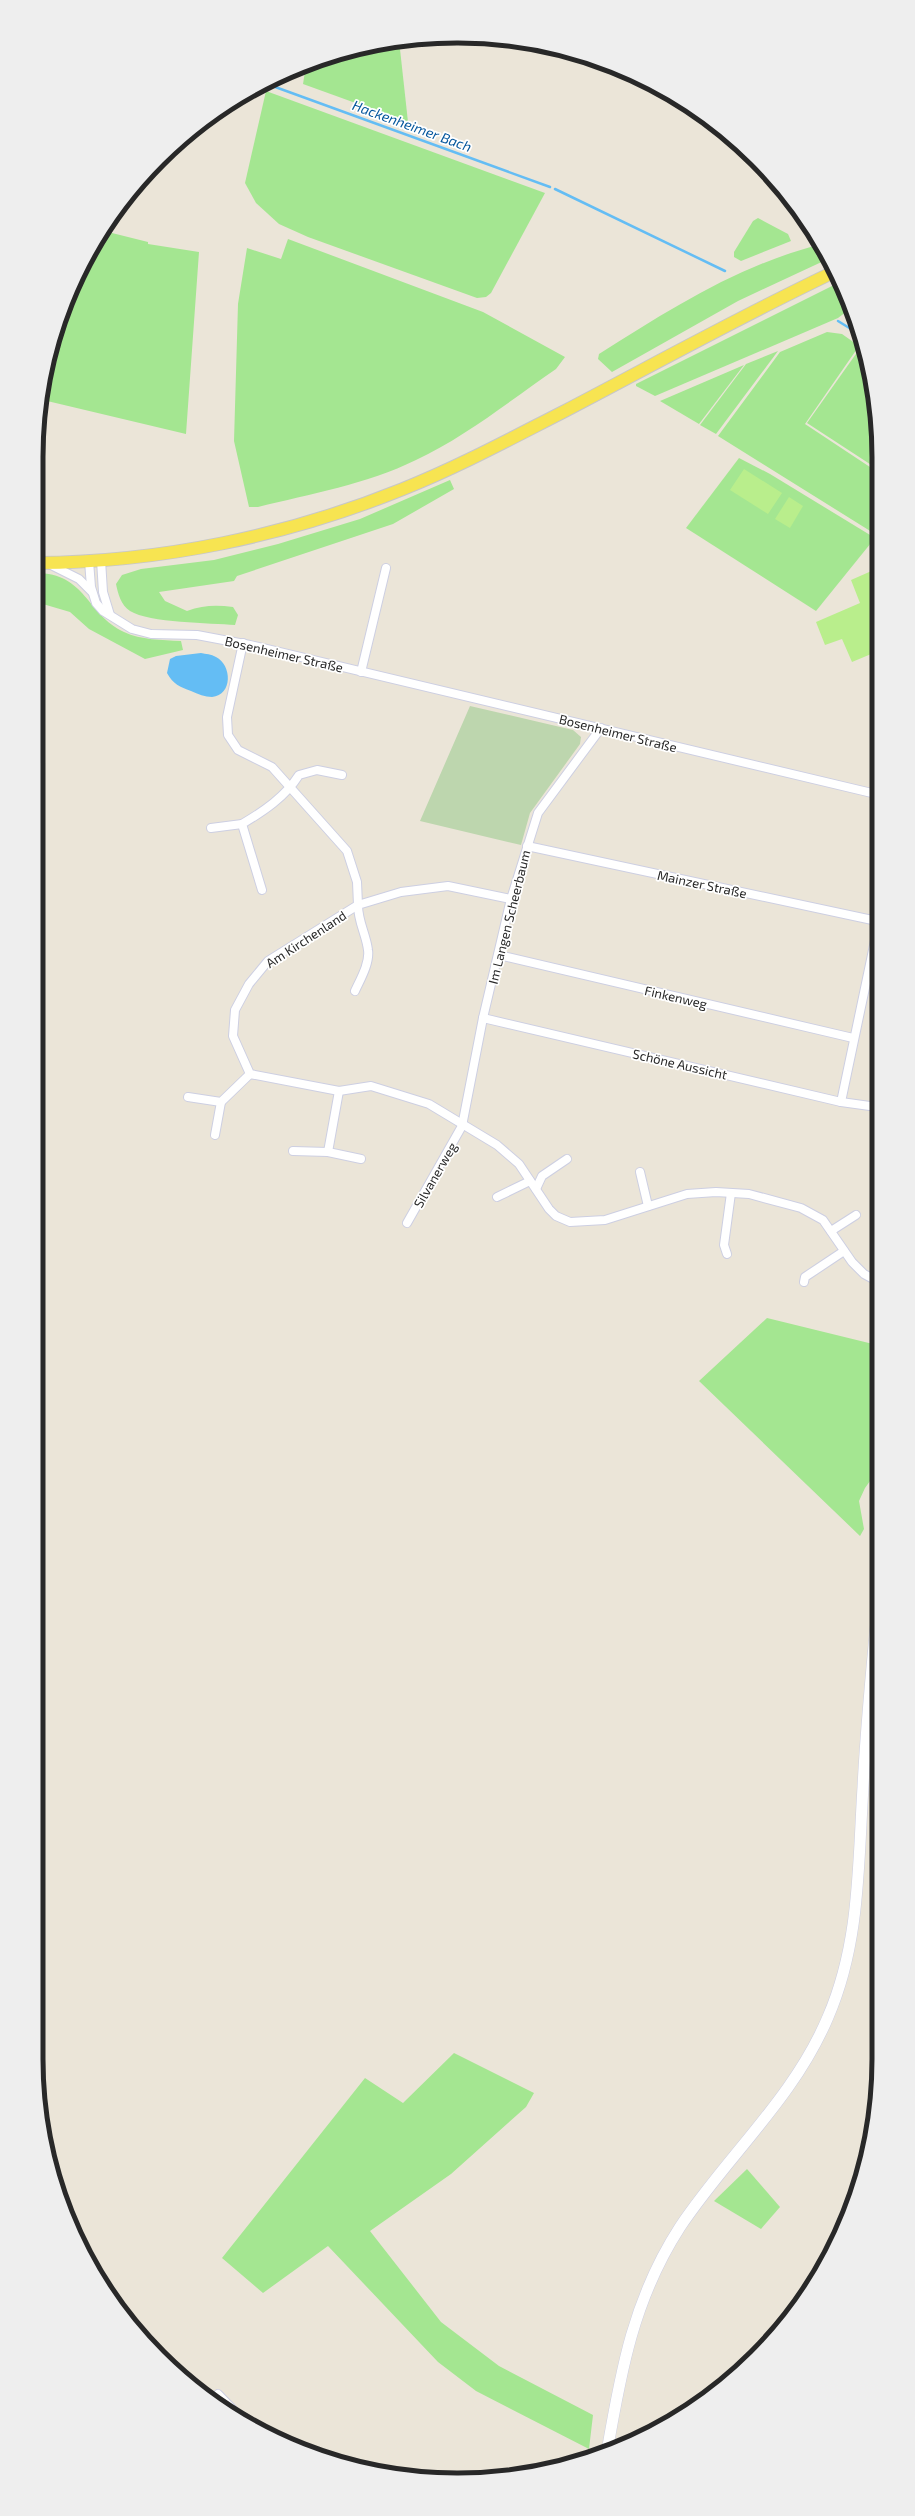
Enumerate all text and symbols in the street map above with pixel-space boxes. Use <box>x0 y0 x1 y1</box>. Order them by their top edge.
water label: Hackenheimer Bach <box>350 96 474 155</box>
street label: Bosenheimer Straße <box>223 633 345 675</box>
street label: Bosenheimer Straße <box>557 711 679 755</box>
street label: Im Langen Scheerbaum <box>485 848 533 986</box>
street label: Mainzer Straße <box>656 867 748 901</box>
street label: Am Kirchenland <box>263 907 349 971</box>
street label: Finkenweg <box>643 982 709 1012</box>
street label: Schöne Aussicht <box>631 1045 729 1083</box>
street label: Silvanerweg <box>410 1140 460 1210</box>

